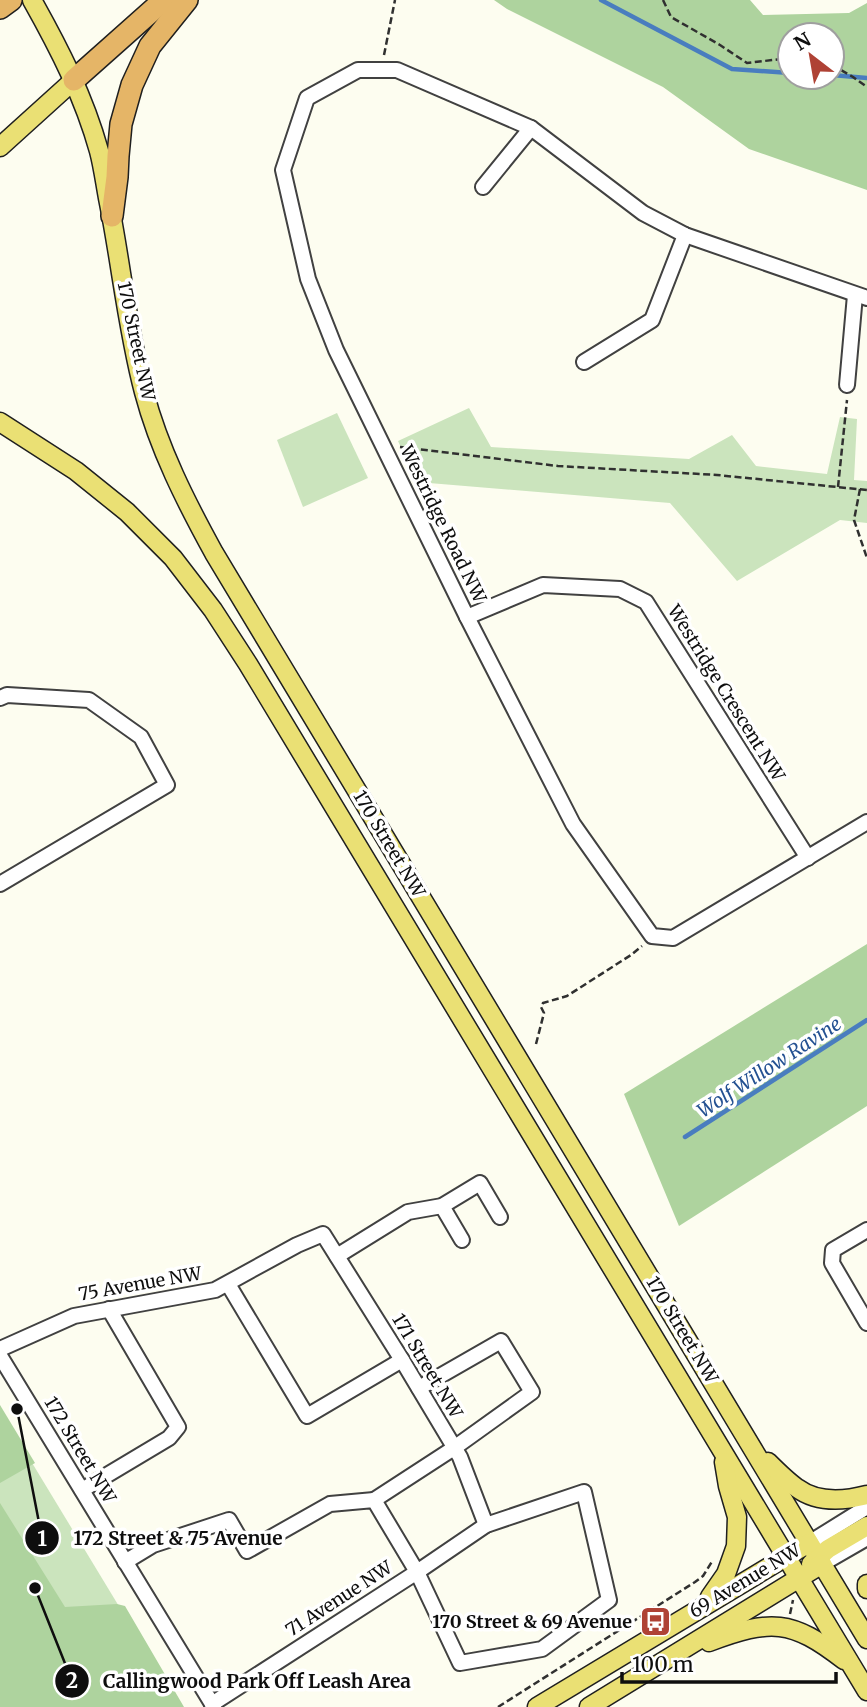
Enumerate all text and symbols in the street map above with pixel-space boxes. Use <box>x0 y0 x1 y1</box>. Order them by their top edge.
north arrow <box>776 21 846 91</box>
text: N <box>790 27 815 56</box>
street label: 170 Street NW <box>113 279 161 404</box>
street label: Westridge Road NW <box>395 440 492 607</box>
street label: Westridge Crescent NW <box>662 600 791 786</box>
street label: 170 Street NW <box>348 786 431 902</box>
water label: Wolf Willow Ravine <box>692 1011 846 1123</box>
street label: 75 Avenue NW <box>77 1261 204 1306</box>
street label: 170 Street NW <box>641 1272 724 1388</box>
street label: 171 Street NW <box>387 1309 468 1423</box>
street label: 172 Street NW <box>40 1392 122 1508</box>
callout: 172 Street & 75 Avenue <box>24 1518 296 1558</box>
text: 1 <box>37 1525 47 1552</box>
text: 172 Street & 75 Avenue <box>74 1526 282 1550</box>
street label: 69 Avenue NW <box>685 1538 805 1623</box>
street label: 71 Avenue NW <box>281 1555 397 1642</box>
bus stop icon: 170 Street & 69 Avenue <box>638 1605 672 1639</box>
place label: 170 Street & 69 Avenue <box>432 1610 632 1633</box>
scale bar <box>622 1640 836 1684</box>
text: 100 m <box>632 1651 694 1678</box>
callout: Callingwood Park Off Leash Area <box>54 1661 425 1701</box>
text: 2 <box>66 1667 78 1694</box>
text: Callingwood Park Off Leash Area <box>103 1669 411 1693</box>

